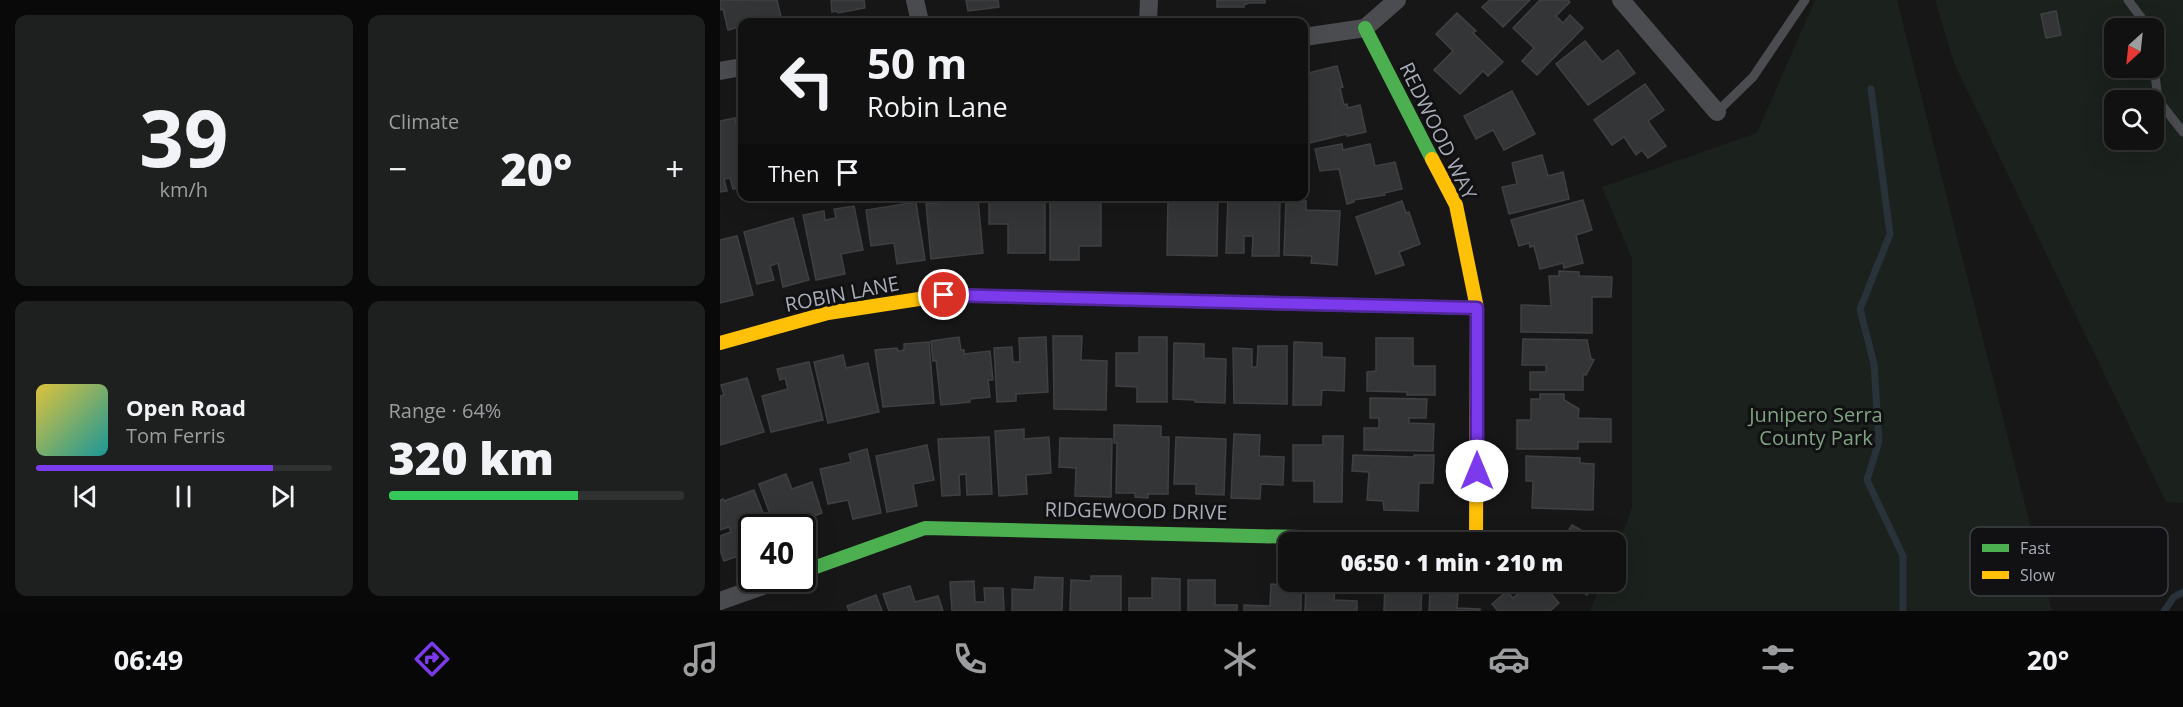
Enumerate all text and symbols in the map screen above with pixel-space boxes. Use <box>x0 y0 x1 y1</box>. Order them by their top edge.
north arrow <box>2104 18 2164 78</box>
map controls <box>2104 18 2164 150</box>
text: 50 m <box>867 34 967 91</box>
icon: left <box>768 42 846 120</box>
street label: REDWOOD WAY <box>1394 58 1484 205</box>
text: 39 <box>139 84 228 190</box>
text: Robin Lane <box>867 88 1008 125</box>
button: search <box>2104 90 2164 150</box>
text: Climate <box>389 108 459 135</box>
text: 20° <box>500 138 572 199</box>
text: − <box>389 146 407 191</box>
text: + <box>665 146 684 191</box>
icon: arrive <box>831 156 864 189</box>
text: Then <box>768 158 819 188</box>
text: km/h <box>159 176 208 203</box>
street label: ROBIN LANE <box>782 269 901 318</box>
pin <box>918 269 969 320</box>
icon: arrive <box>927 278 960 311</box>
text: Open Road <box>126 392 246 422</box>
text: Range · 64% <box>389 397 501 424</box>
park label: Junipero Serra County Park <box>1747 401 1883 451</box>
text: Tom Ferris <box>126 422 225 449</box>
text: 320 km <box>389 427 554 488</box>
position arrow <box>1445 439 1509 503</box>
icon: previous <box>69 480 102 513</box>
icon: pause <box>167 480 200 513</box>
icon: next <box>266 480 299 513</box>
street label: RIDGEWOOD DRIVE <box>1044 495 1228 526</box>
speed limit sign: 40 <box>738 514 816 592</box>
legend <box>1970 527 2168 596</box>
text: Fast <box>2020 537 2051 559</box>
text: 06:50 · 1 min · 210 m <box>1341 547 1563 577</box>
text: Slow <box>2020 564 2055 586</box>
icon: directions <box>411 638 453 680</box>
icon: music <box>680 638 722 680</box>
icon: phone <box>949 638 991 680</box>
icon: climate <box>1219 638 1261 680</box>
icon: car <box>1488 638 1530 680</box>
icon: filters <box>1757 638 1799 680</box>
text: 06:49 <box>114 641 183 678</box>
text: 20° <box>2027 641 2069 678</box>

